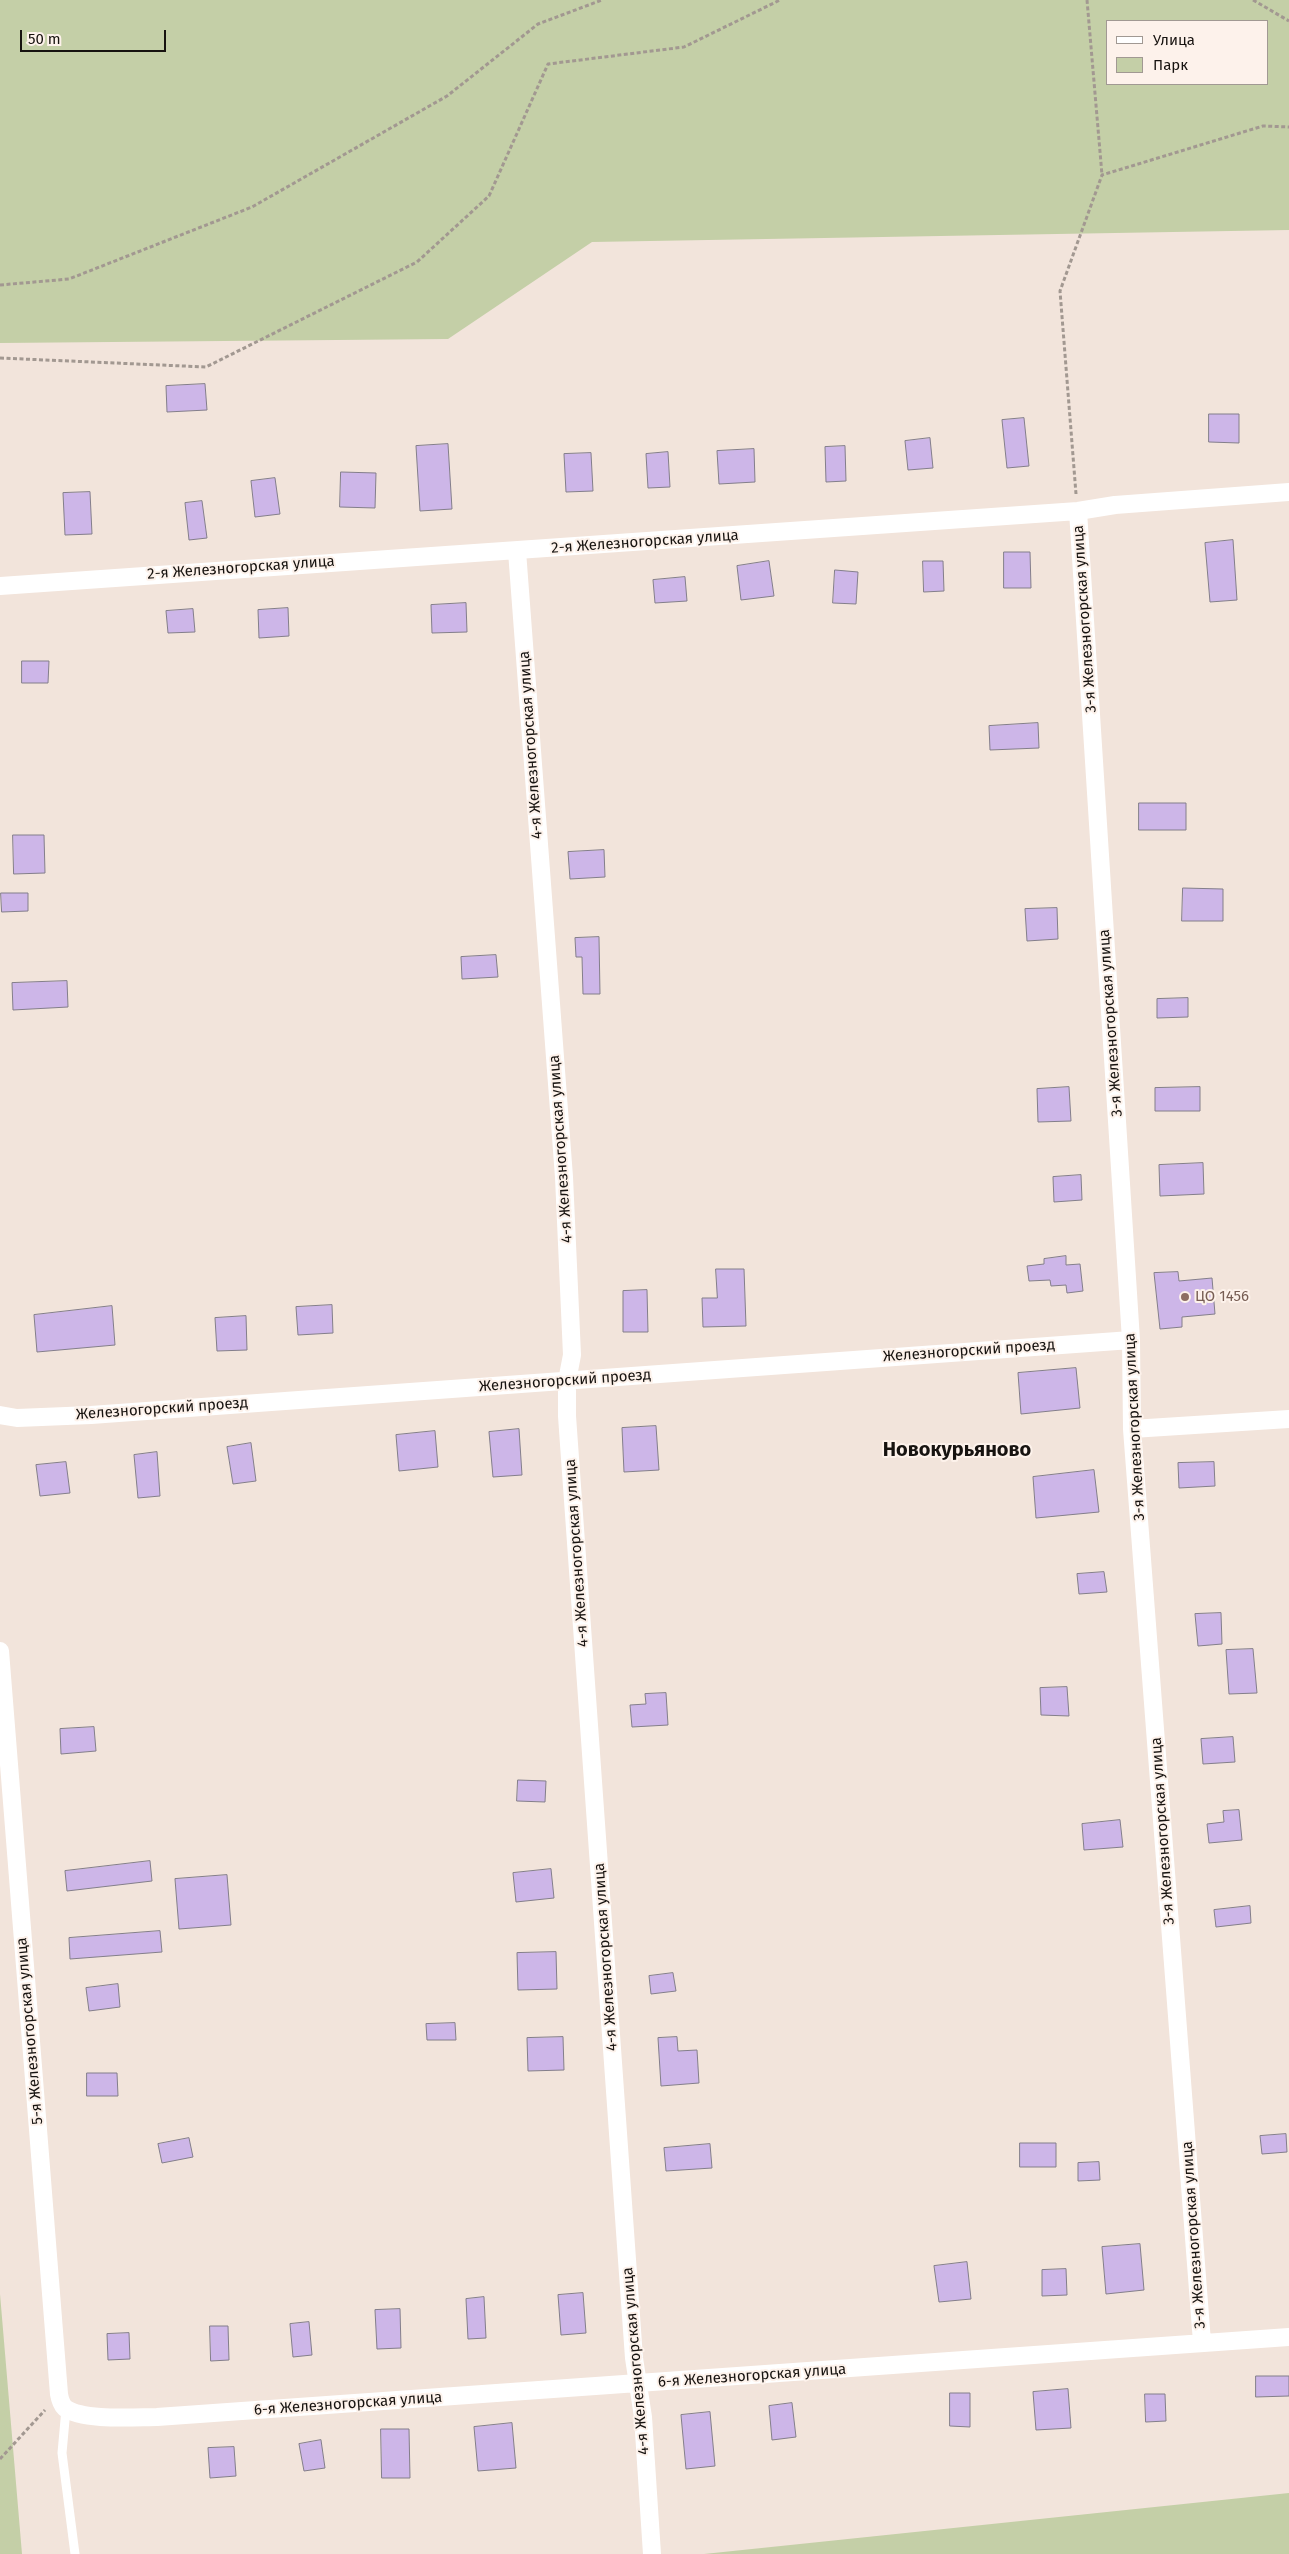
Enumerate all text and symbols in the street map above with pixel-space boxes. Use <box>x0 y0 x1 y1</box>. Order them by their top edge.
scale bar <box>22 20 169 52</box>
legend <box>1106 20 1269 85</box>
text: 50 m <box>28 30 61 48</box>
text: Улица <box>1153 31 1195 49</box>
text: Парк <box>1153 56 1188 74</box>
street label: 3-я Железногорская улица <box>1069 525 1101 713</box>
street label: 2-я Железногорская улица <box>551 526 739 558</box>
street label: 2-я Железногорская улица <box>147 552 335 584</box>
street label: 4-я Железногорская улица <box>515 650 547 840</box>
street label: 3-я Железногорская улица <box>1095 929 1127 1117</box>
street label: 4-я Железногорская улица <box>545 1054 577 1244</box>
place label: ЦО 1456 <box>1195 1288 1249 1306</box>
marker: ЦО 1456 <box>1179 1291 1191 1303</box>
street label: 3-я Железногорская улица <box>1121 1333 1149 1521</box>
street label: Железногорский проезд <box>882 1336 1056 1366</box>
street label: Железногорский проезд <box>478 1366 652 1396</box>
street label: Железногорский проезд <box>75 1394 249 1424</box>
district label: Новокурьяново <box>883 1438 1031 1462</box>
street label: 4-я Железногорская улица <box>561 1458 593 1648</box>
street label: 3-я Железногорская улица <box>1147 1737 1179 1925</box>
street label: 4-я Железногорская улица <box>590 1862 622 2052</box>
street label: 5-я Железногорская улица <box>13 1937 47 2125</box>
street label: 3-я Железногорская улица <box>1178 2141 1210 2329</box>
street label: 4-я Железногорская улица <box>619 2266 653 2456</box>
street label: 6-я Железногорская улица <box>657 2360 847 2392</box>
street label: 6-я Железногорская улица <box>253 2388 443 2420</box>

